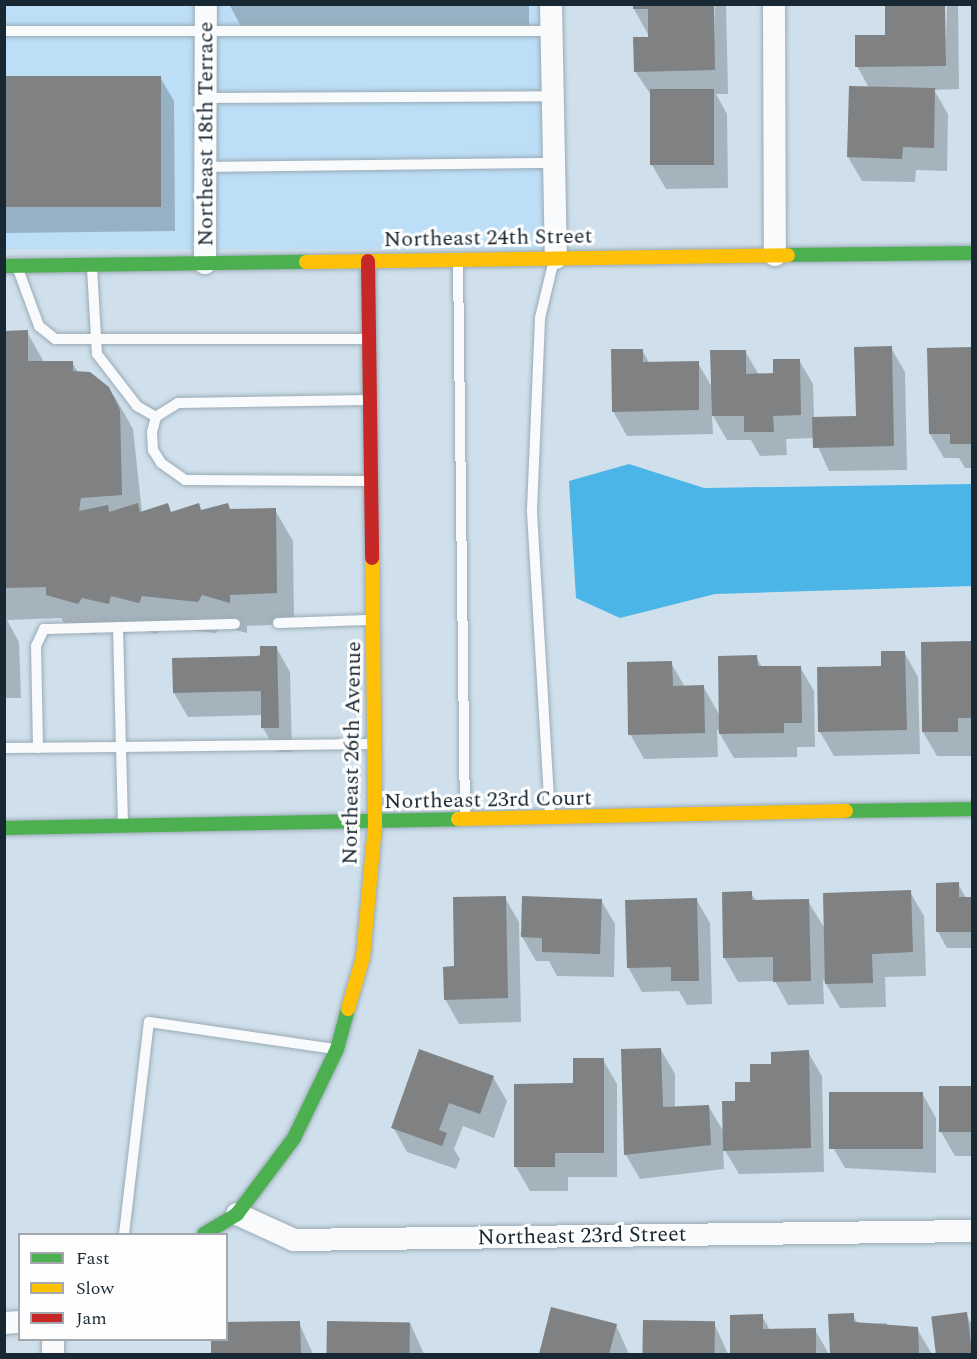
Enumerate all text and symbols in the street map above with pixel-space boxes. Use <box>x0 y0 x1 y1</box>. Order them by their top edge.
street label: Northeast 18th Terrace <box>193 22 219 246</box>
street label: Northeast 24th Street <box>383 223 593 253</box>
street label: Northeast 26th Avenue <box>337 641 367 865</box>
street label: Northeast 23rd Court <box>384 785 592 815</box>
street label: Northeast 23rd Street <box>477 1221 687 1251</box>
legend <box>18 1233 228 1341</box>
text: Fast <box>76 1245 109 1272</box>
text: Slow <box>76 1275 114 1302</box>
text: Jam <box>76 1305 107 1332</box>

